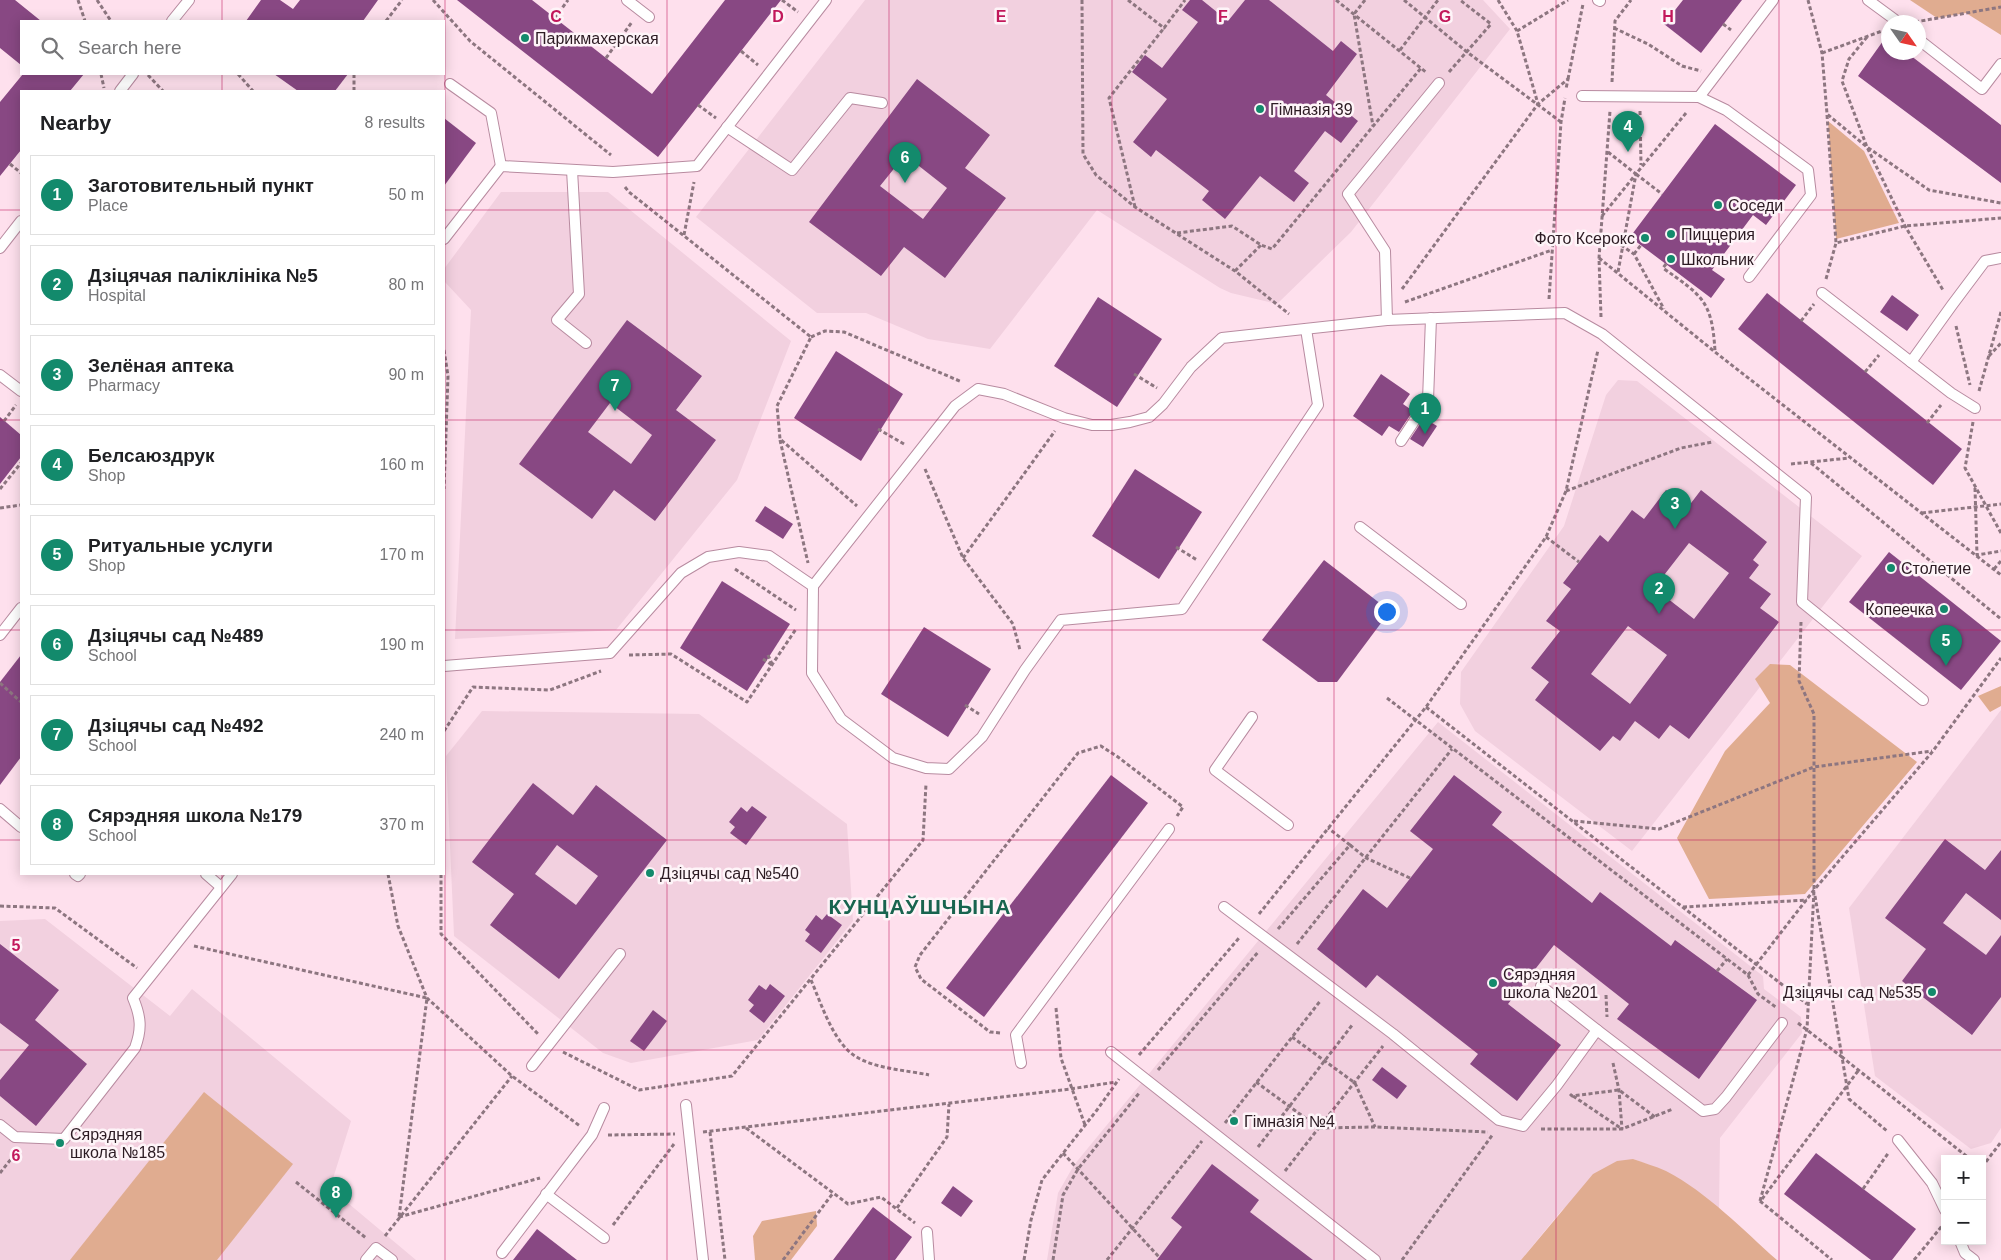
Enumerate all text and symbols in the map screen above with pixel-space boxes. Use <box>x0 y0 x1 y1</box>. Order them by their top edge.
text: C <box>550 8 562 25</box>
text: D <box>772 8 784 25</box>
text: E <box>996 8 1007 25</box>
text: F <box>1218 8 1228 25</box>
text: G <box>1439 8 1451 25</box>
text: H <box>1662 8 1674 25</box>
north arrow <box>1881 15 1926 60</box>
search box <box>20 20 445 75</box>
place label: Парикмахерская <box>535 30 659 47</box>
marker: Парикмахерская <box>519 32 531 44</box>
icon: search <box>38 34 66 62</box>
text: Search here <box>78 37 182 58</box>
place label: Гімназія 39 <box>1270 101 1353 118</box>
marker: Гімназія 39 <box>1254 103 1266 115</box>
text: Nearby <box>40 111 111 134</box>
pin: 4 <box>1612 111 1644 152</box>
text: 8 results <box>365 114 425 131</box>
pin: 6 <box>889 142 921 183</box>
text: Заготовительный пункт <box>88 175 314 196</box>
text: 1 <box>53 186 61 203</box>
text: 50 m <box>388 186 424 203</box>
text: Place <box>88 197 128 214</box>
place label: Соседи <box>1728 197 1783 214</box>
marker: Соседи <box>1712 199 1724 211</box>
place label: Пиццерия <box>1681 226 1755 243</box>
marker: Пиццерия <box>1665 228 1677 240</box>
place label: Фото Ксерокс <box>1535 230 1635 247</box>
marker: Фото Ксерокс <box>1639 232 1651 244</box>
place label: Школьник <box>1681 251 1755 268</box>
marker: Школьник <box>1665 253 1677 265</box>
text: Дзіцячая паліклініка №5 <box>88 265 318 286</box>
text: 2 <box>53 276 61 293</box>
text: 80 m <box>388 276 424 293</box>
text: Hospital <box>88 287 146 304</box>
text: Зелёная аптека <box>88 355 234 376</box>
text: 3 <box>53 366 61 383</box>
text: 90 m <box>388 366 424 383</box>
pin: 7 <box>599 370 631 411</box>
text: Pharmacy <box>88 377 160 394</box>
pin: 1 <box>1409 393 1441 434</box>
text: Белсаюздрук <box>88 445 215 466</box>
text: 4 <box>53 456 61 473</box>
text: 160 m <box>380 456 424 473</box>
text: Shop <box>88 467 125 484</box>
pin: 3 <box>1659 488 1691 529</box>
text: Ритуальные услуги <box>88 535 273 556</box>
text: 5 <box>53 546 61 563</box>
text: 170 m <box>380 546 424 563</box>
text: Shop <box>88 557 125 574</box>
place label: Столетие <box>1901 560 1971 577</box>
marker: Столетие <box>1885 562 1897 574</box>
pin: 2 <box>1643 573 1675 614</box>
your location <box>1374 599 1400 625</box>
place label: Копеечка <box>1865 601 1934 618</box>
marker: Копеечка <box>1938 603 1950 615</box>
text: Дзіцячы сад №489 <box>88 625 264 646</box>
pin: 5 <box>1930 625 1962 666</box>
text: 6 <box>53 636 61 653</box>
text: 190 m <box>380 636 424 653</box>
text: School <box>88 647 137 664</box>
text: Дзіцячы сад №492 <box>88 715 264 736</box>
text: 7 <box>53 726 61 743</box>
text: 240 m <box>380 726 424 743</box>
text: School <box>88 737 137 754</box>
text: Сярэдняя школа №179 <box>88 805 302 826</box>
text: 8 <box>53 816 61 833</box>
text: 370 m <box>380 816 424 833</box>
text: School <box>88 827 137 844</box>
place label: Дзіцячы сад №540 <box>660 865 799 882</box>
marker: Дзіцячы сад №540 <box>644 867 656 879</box>
district label: КУНЦАЎШЧЫНА <box>829 895 1011 918</box>
text: 5 <box>12 937 21 954</box>
place label: Сярэдняя школа №201 <box>1503 966 1598 1001</box>
marker: Сярэдняя школа №201 <box>1487 977 1499 989</box>
place label: Дзіцячы сад №535 <box>1783 984 1922 1001</box>
marker: Дзіцячы сад №535 <box>1926 986 1938 998</box>
place label: Гімназія №4 <box>1244 1113 1335 1130</box>
marker: Гімназія №4 <box>1228 1115 1240 1127</box>
place label: Сярэдняя школа №185 <box>70 1126 165 1161</box>
marker: Сярэдняя школа №185 <box>54 1137 66 1149</box>
text: 6 <box>12 1147 21 1164</box>
map controls <box>1941 1155 1986 1245</box>
button: + <box>1941 1155 1986 1200</box>
pin: 8 <box>320 1177 352 1218</box>
button: − <box>1941 1200 1986 1245</box>

